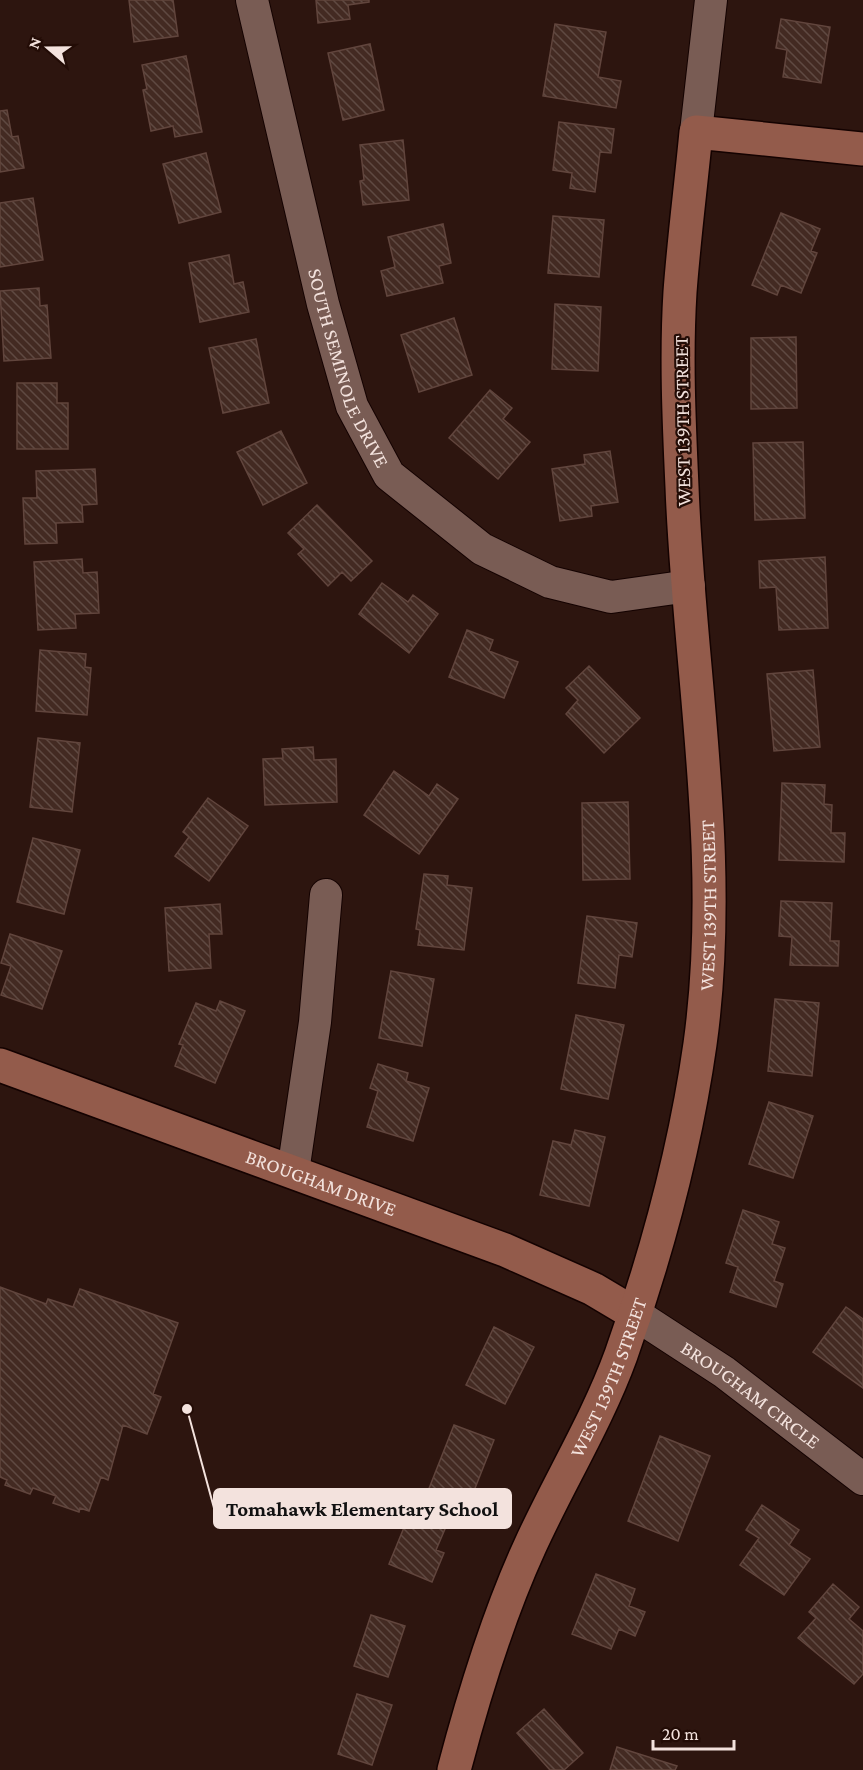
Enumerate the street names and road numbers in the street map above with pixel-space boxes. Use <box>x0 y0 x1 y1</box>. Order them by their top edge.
street label: SOUTH SEMINOLE DRIVE <box>304 266 394 471</box>
street label: WEST 139TH STREET <box>670 335 694 507</box>
street label: WEST 139TH STREET <box>695 819 720 991</box>
street label: BROUGHAM DRIVE <box>243 1145 399 1220</box>
street label: WEST 139TH STREET <box>565 1295 651 1461</box>
street label: BROUGHAM CIRCLE <box>677 1336 825 1453</box>

